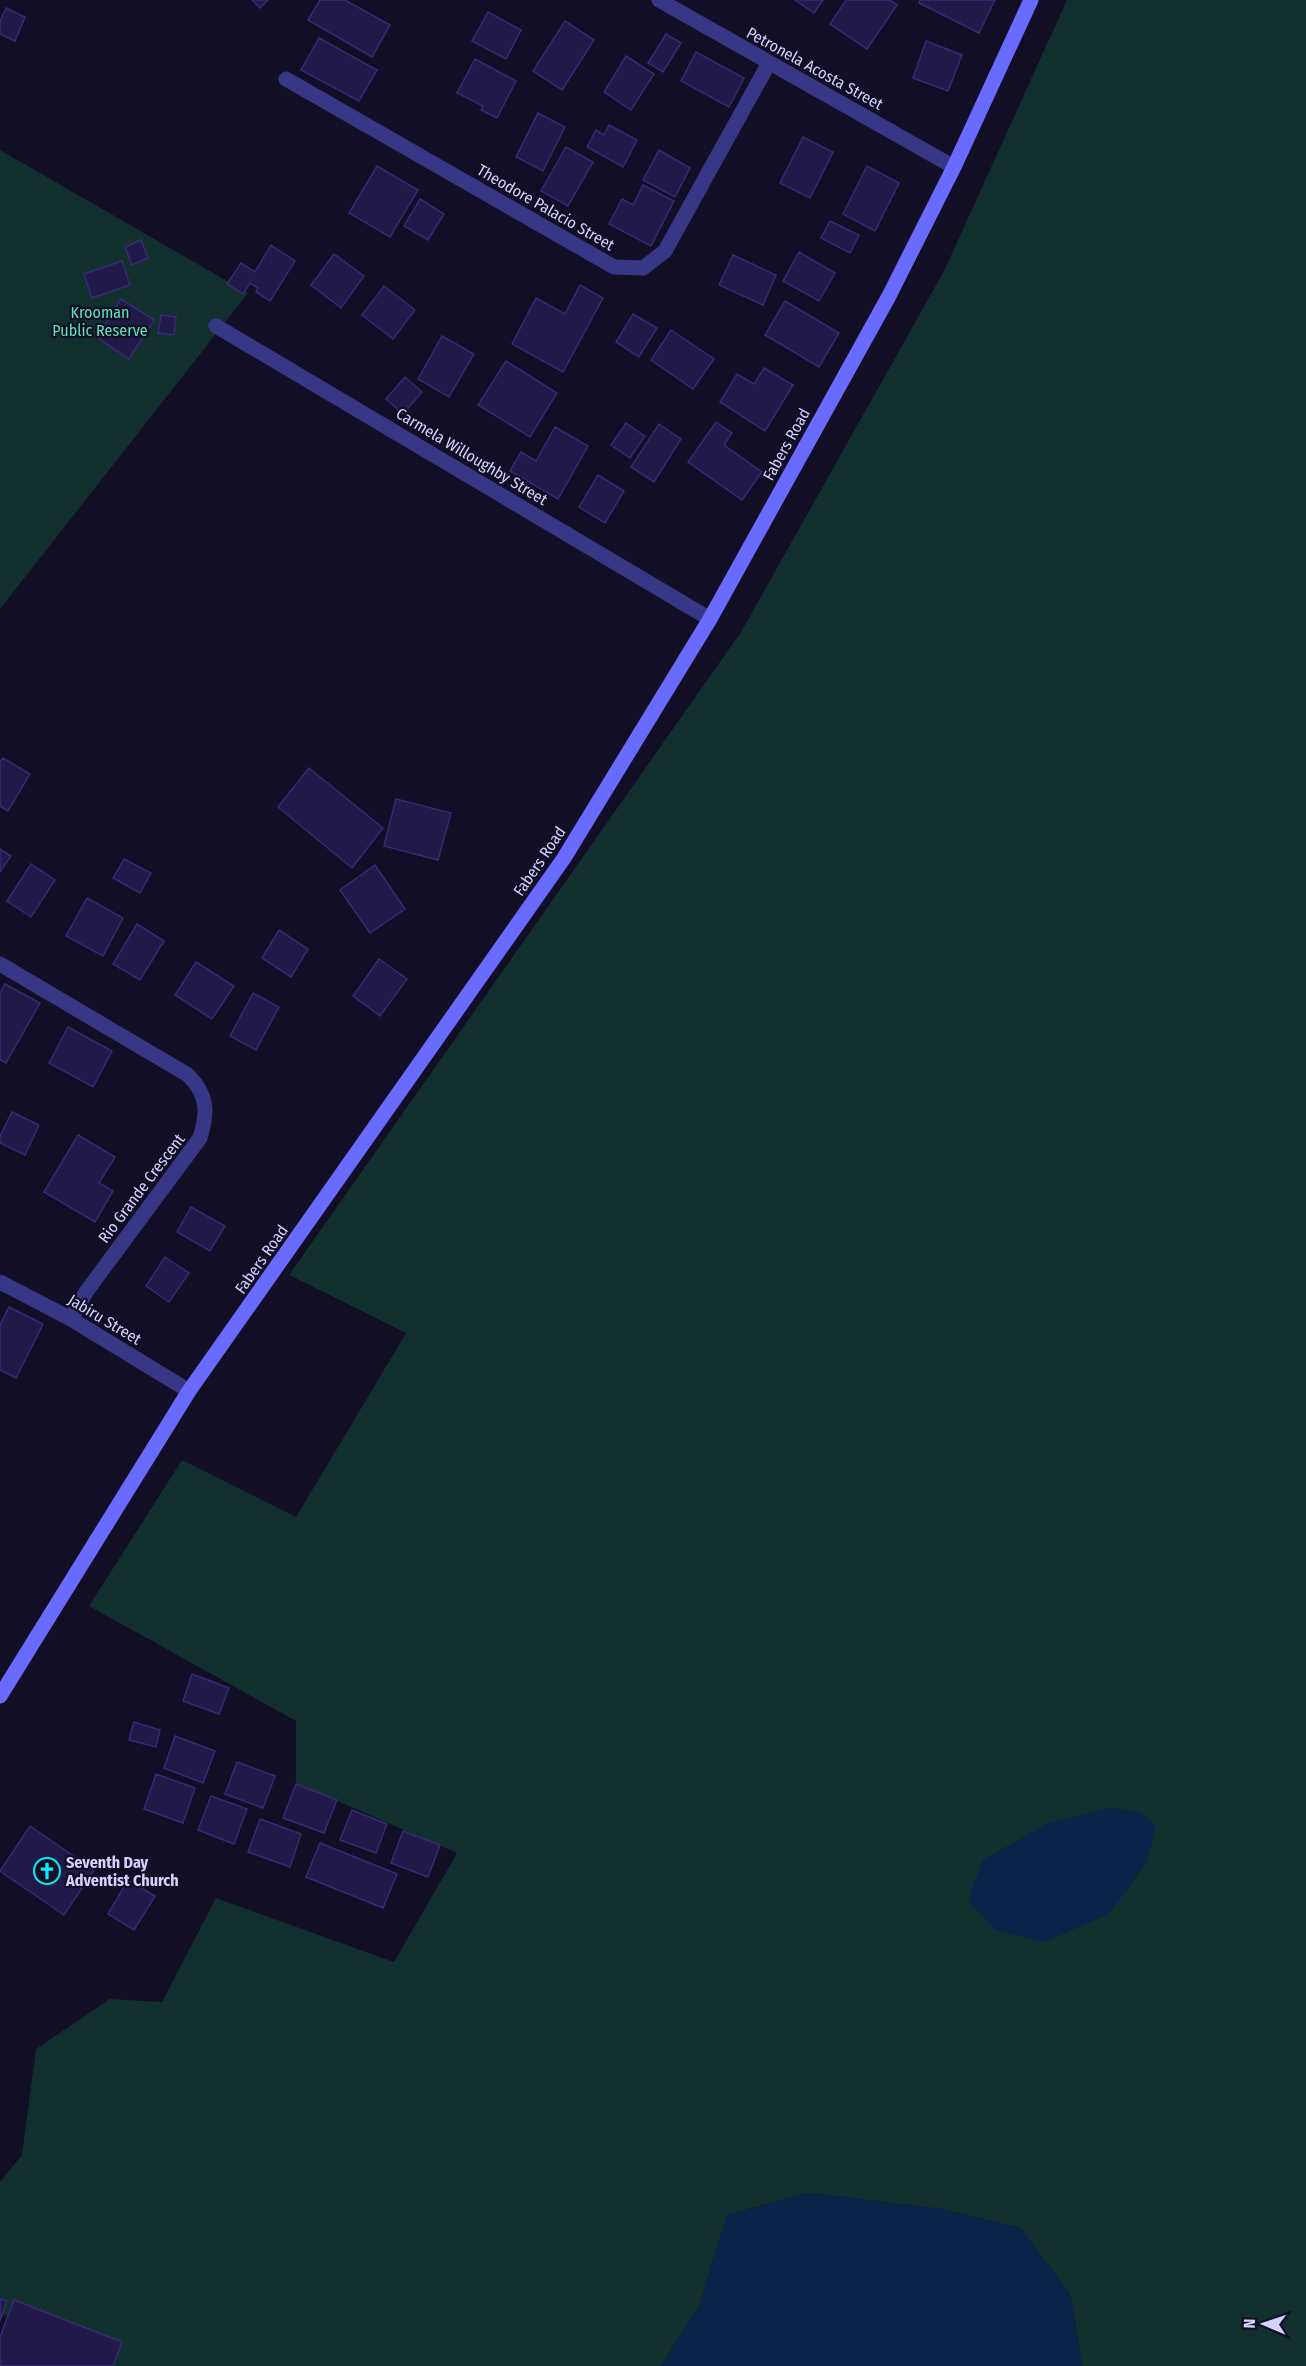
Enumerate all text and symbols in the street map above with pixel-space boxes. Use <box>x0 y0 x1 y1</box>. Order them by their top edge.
street label: Petronela Acosta Street <box>743 23 887 114</box>
street label: Theodore Palacio Street <box>474 160 619 255</box>
park label: Krooman Public Reserve <box>52 303 148 340</box>
street label: Carmela Willoughby Street <box>393 404 552 510</box>
street label: Fabers Road <box>759 405 814 484</box>
street label: Fabers Road <box>509 823 570 900</box>
street label: Rio Grande Crescent <box>94 1129 189 1247</box>
street label: Fabers Road <box>231 1221 292 1297</box>
street label: Jabiru Street <box>65 1290 145 1349</box>
place label: Seventh Day Adventist Church <box>65 1853 179 1890</box>
church icon: Seventh Day Adventist Church <box>32 1856 62 1886</box>
north arrow <box>1234 2294 1294 2354</box>
text: N <box>1240 2318 1259 2329</box>

